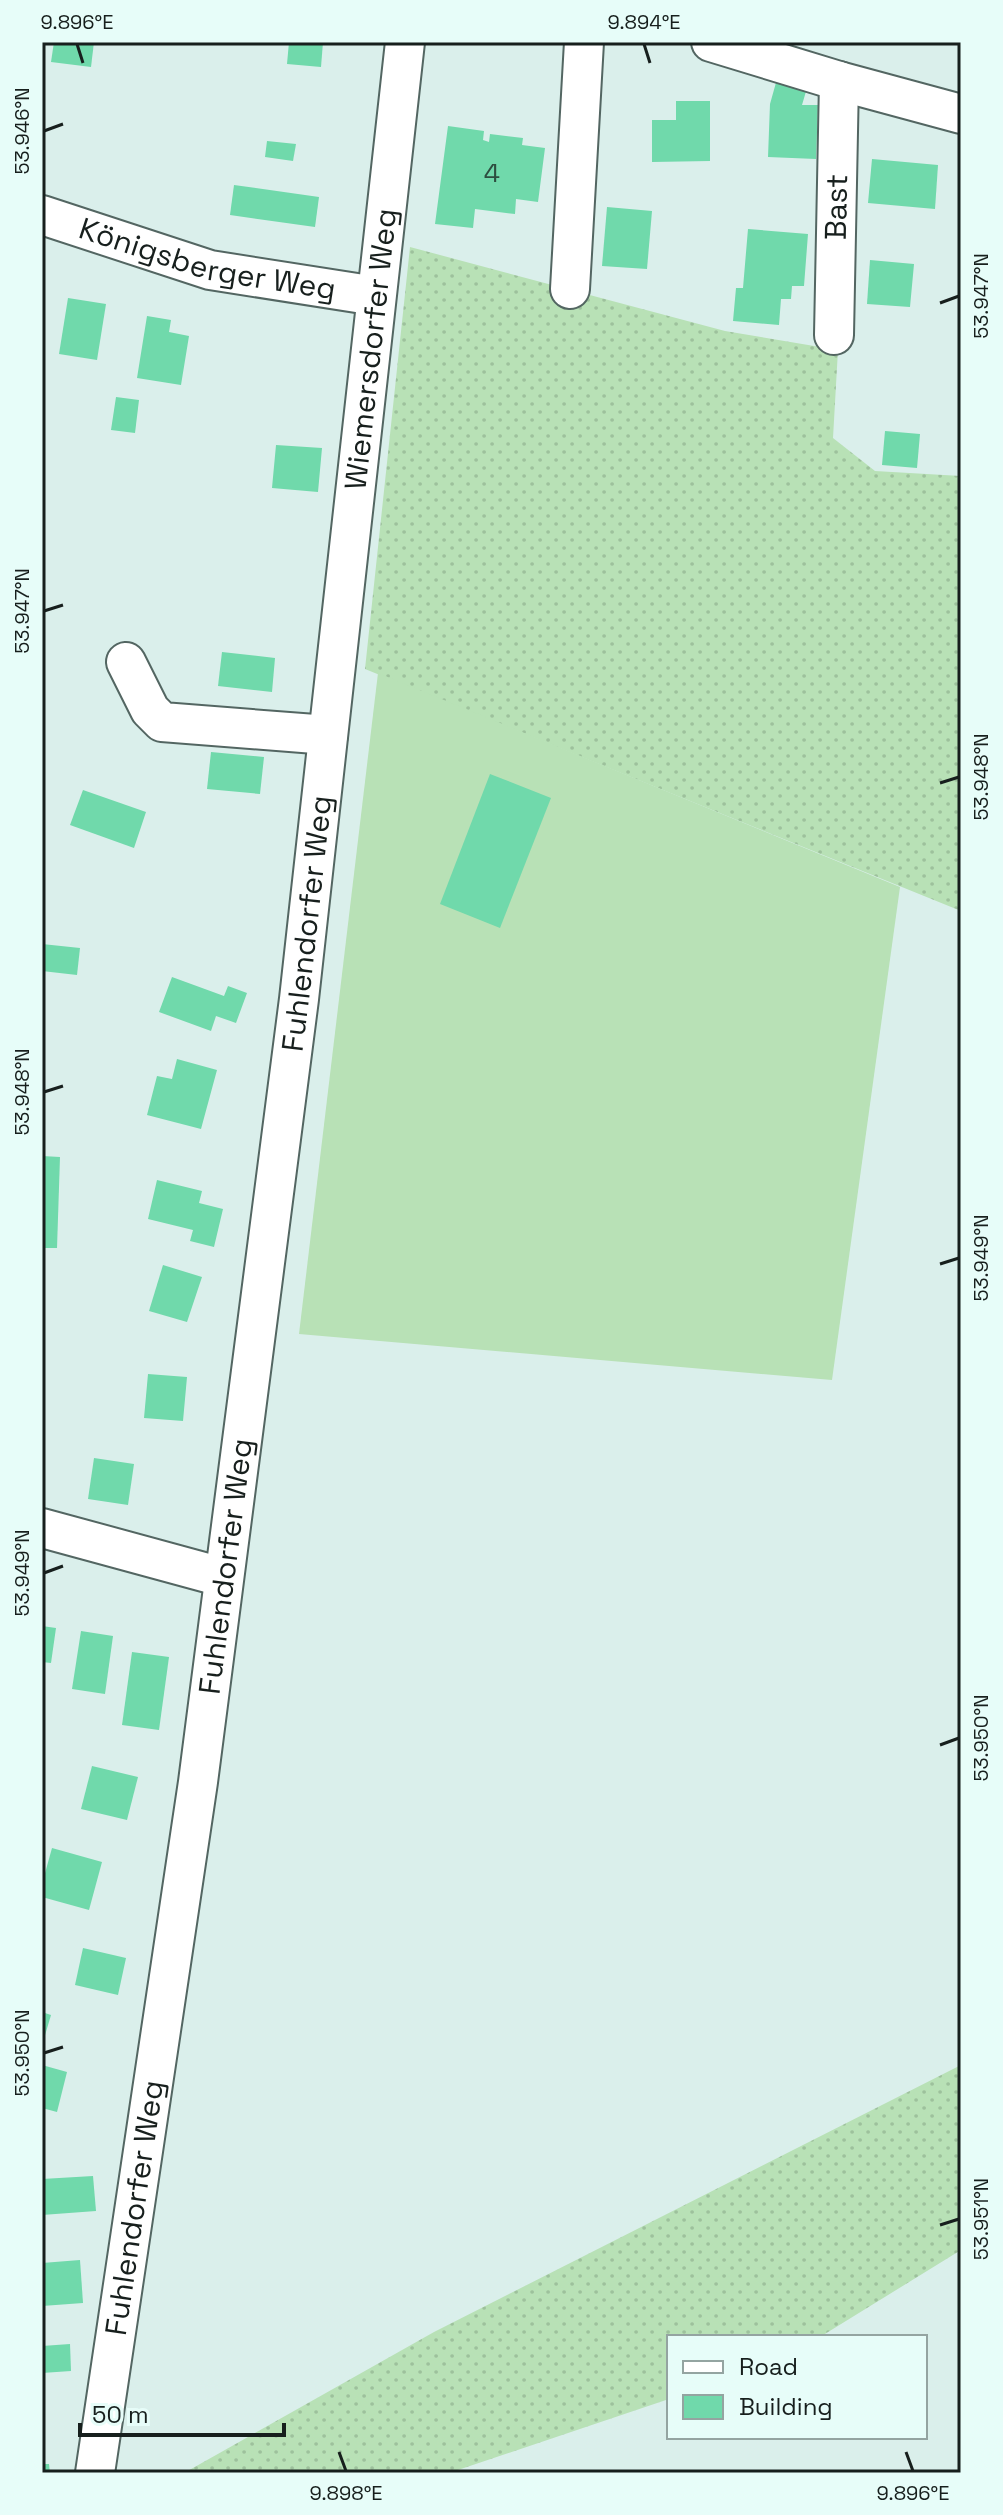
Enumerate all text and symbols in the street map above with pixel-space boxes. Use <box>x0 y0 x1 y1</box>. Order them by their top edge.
text: 9.896°E <box>41 9 113 35</box>
text: 9.894°E <box>607 9 681 35</box>
text: 53.946°N <box>9 88 35 175</box>
house number: 4 <box>484 156 500 190</box>
street label: Bast <box>816 174 856 241</box>
street label: Wiemersdorfer Weg <box>336 206 405 492</box>
street label: Königsberger Weg <box>74 208 339 308</box>
text: 53.947°N <box>968 253 994 339</box>
text: 53.947°N <box>9 568 35 654</box>
text: 53.948°N <box>968 733 994 821</box>
street label: Fuhlendorfer Weg <box>272 793 340 1054</box>
text: 53.948°N <box>9 1048 35 1136</box>
text: 53.949°N <box>968 1215 994 1302</box>
street label: Fuhlendorfer Weg <box>189 1436 261 1697</box>
text: 53.949°N <box>9 1530 35 1617</box>
text: 53.950°N <box>968 1694 994 1782</box>
text: 53.950°N <box>9 2009 35 2097</box>
street label: Fuhlendorfer Weg <box>96 2078 172 2338</box>
text: 53.951°N <box>968 2178 994 2260</box>
legend <box>667 2335 927 2439</box>
text: Road <box>739 2351 798 2382</box>
scale bar <box>80 2387 284 2437</box>
text: Building <box>739 2391 833 2422</box>
text: 50 m <box>92 2399 149 2430</box>
text: 9.898°E <box>309 2480 383 2506</box>
text: 9.896°E <box>877 2480 949 2506</box>

